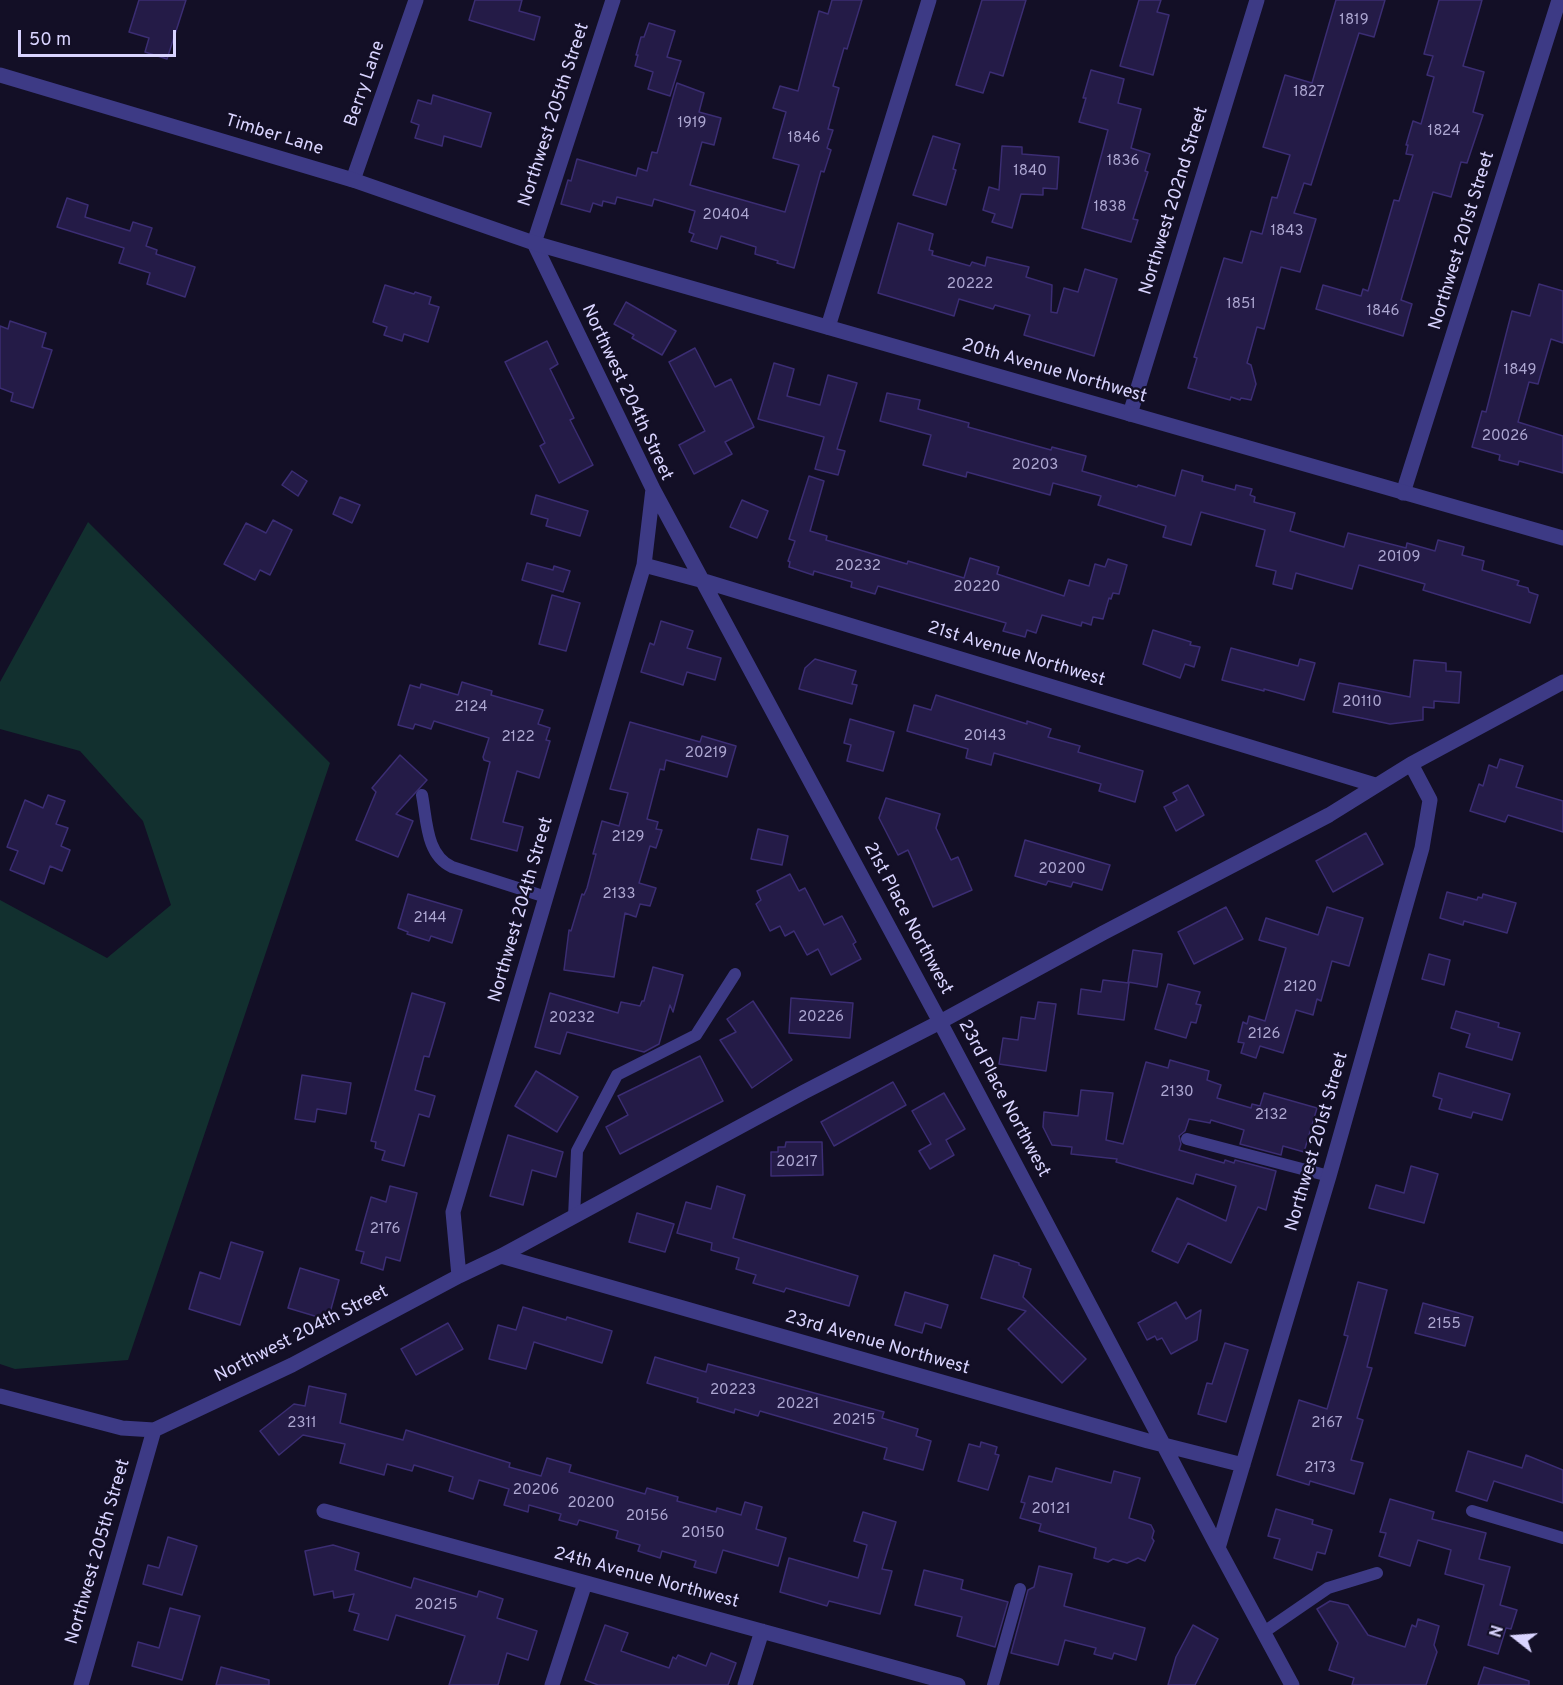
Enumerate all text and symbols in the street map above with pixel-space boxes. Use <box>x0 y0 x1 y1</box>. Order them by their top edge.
house number: 1819 <box>1339 12 1369 30</box>
scale bar <box>21 18 178 56</box>
street label: Northwest 205th Street <box>515 20 595 210</box>
text: 50 m <box>29 29 71 52</box>
street label: Berry Lane <box>341 38 391 130</box>
house number: 1827 <box>1293 84 1325 102</box>
street label: Northwest 202nd Street <box>1136 104 1214 298</box>
street label: Timber Lane <box>222 111 326 161</box>
house number: 1919 <box>677 115 707 133</box>
house number: 1824 <box>1428 123 1460 141</box>
house number: 1846 <box>787 130 821 148</box>
street label: Northwest 201st Street <box>1426 149 1500 333</box>
house number: 1836 <box>1107 153 1139 171</box>
house number: 1840 <box>1013 163 1047 181</box>
house number: 1838 <box>1094 199 1126 217</box>
house number: 20404 <box>702 207 750 225</box>
house number: 1843 <box>1270 223 1304 241</box>
house number: 20222 <box>947 276 993 294</box>
house number: 1851 <box>1226 296 1256 314</box>
street label: Northwest 204th Street <box>576 301 676 485</box>
house number: 1846 <box>1366 303 1400 321</box>
street label: 20th Avenue Northwest <box>959 335 1149 409</box>
house number: 1849 <box>1504 362 1536 380</box>
house number: 20026 <box>1482 428 1528 446</box>
house number: 20203 <box>1012 457 1058 475</box>
house number: 20109 <box>1378 549 1420 567</box>
house number: 20232 <box>835 558 881 576</box>
house number: 20220 <box>954 579 1000 597</box>
street label: 21st Avenue Northwest <box>925 618 1107 692</box>
house number: 20110 <box>1342 694 1382 712</box>
house number: 2124 <box>454 699 488 717</box>
house number: 20143 <box>964 728 1006 746</box>
house number: 2122 <box>501 729 535 747</box>
house number: 20219 <box>685 745 727 763</box>
street label: Northwest 204th Street <box>485 815 559 1005</box>
house number: 2129 <box>612 829 644 847</box>
street label: 21st Place Northwest <box>858 839 956 999</box>
house number: 20200 <box>1038 861 1086 879</box>
house number: 2133 <box>603 886 635 904</box>
house number: 2144 <box>413 910 447 928</box>
house number: 2120 <box>1283 979 1317 997</box>
house number: 20226 <box>798 1009 844 1027</box>
house number: 20232 <box>549 1010 595 1028</box>
street label: 23rd Place Northwest <box>952 1017 1054 1181</box>
house number: 2126 <box>1248 1026 1280 1044</box>
street label: Northwest 201st Street <box>1282 1050 1354 1234</box>
house number: 2130 <box>1160 1084 1194 1102</box>
house number: 2132 <box>1255 1107 1287 1125</box>
house number: 20217 <box>776 1154 818 1172</box>
house number: 2176 <box>370 1221 400 1239</box>
street label: Northwest 204th Street <box>212 1282 392 1388</box>
street label: 23rd Avenue Northwest <box>782 1307 972 1381</box>
house number: 2155 <box>1427 1316 1461 1334</box>
house number: 20223 <box>710 1382 756 1400</box>
house number: 20221 <box>777 1396 819 1414</box>
house number: 20215 <box>833 1412 875 1430</box>
house number: 2311 <box>287 1415 317 1433</box>
house number: 2167 <box>1311 1415 1343 1433</box>
street label: Northwest 205th Street <box>62 1457 136 1647</box>
house number: 2173 <box>1304 1460 1336 1478</box>
house number: 20206 <box>513 1482 559 1500</box>
house number: 20200 <box>567 1495 615 1513</box>
house number: 20121 <box>1031 1501 1071 1519</box>
house number: 20156 <box>626 1508 668 1526</box>
house number: 20150 <box>681 1525 725 1543</box>
street label: 24th Avenue Northwest <box>551 1544 741 1614</box>
house number: 20215 <box>415 1597 457 1615</box>
north arrow <box>1485 1607 1545 1667</box>
text: N <box>1487 1623 1509 1640</box>

